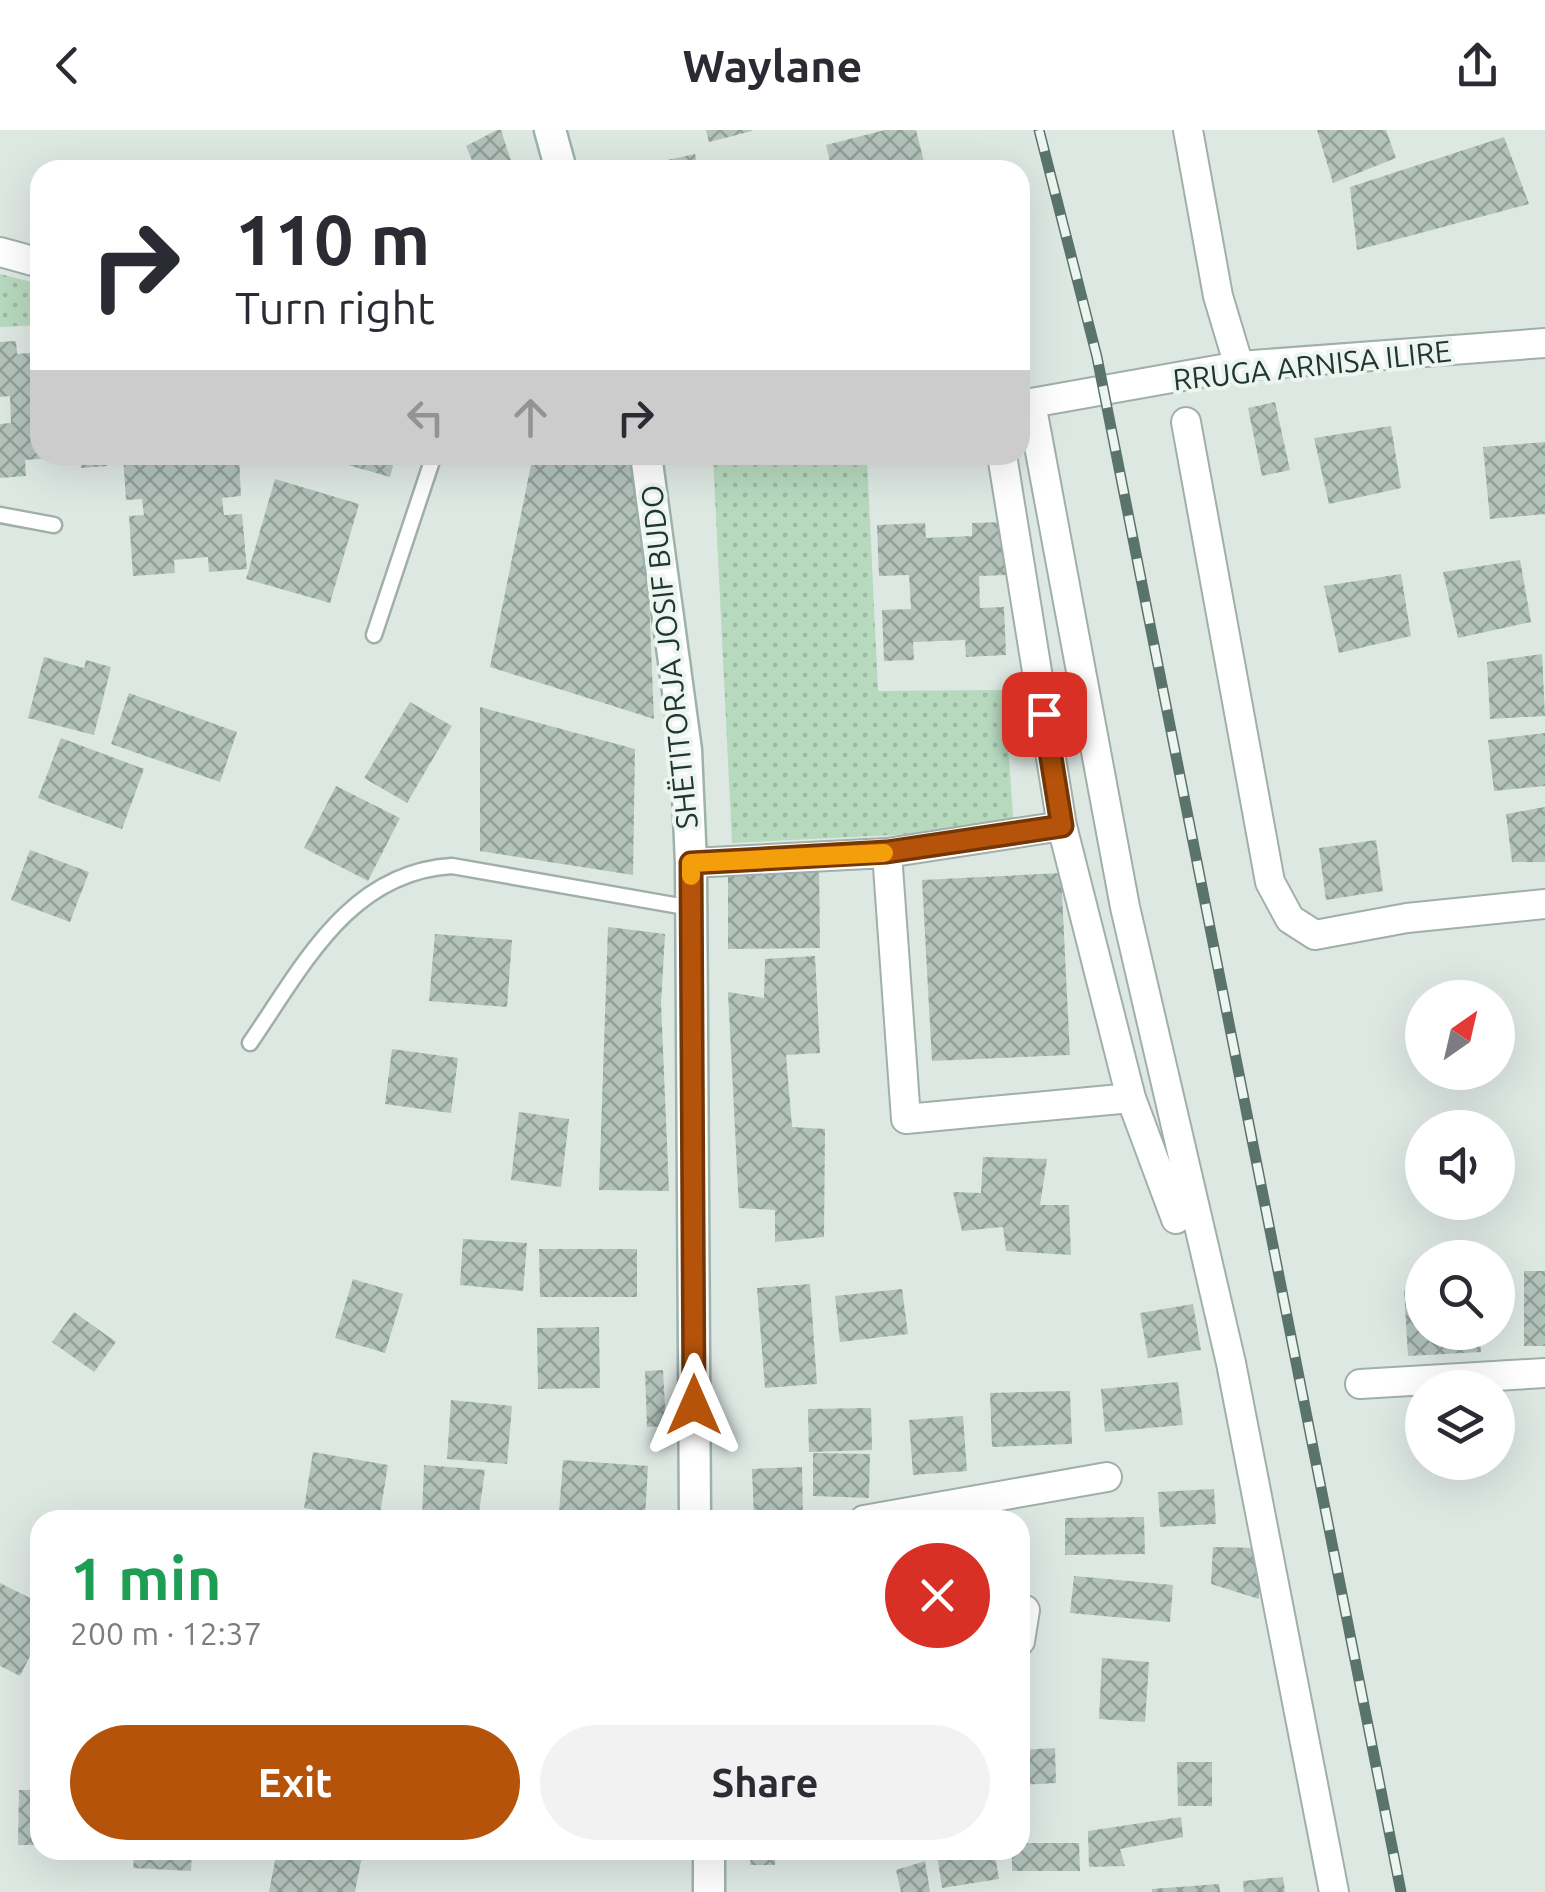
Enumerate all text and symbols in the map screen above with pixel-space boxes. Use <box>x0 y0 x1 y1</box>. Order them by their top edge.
icon: back <box>40 38 95 93</box>
icon: share <box>1450 38 1505 93</box>
text: Waylane <box>683 40 862 91</box>
icon: right <box>70 200 200 330</box>
text: 110 m <box>235 200 430 278</box>
text: Turn right <box>235 282 435 333</box>
street label: RRUGA ARNISA ILIRE <box>1171 333 1453 397</box>
icon: left <box>398 390 453 445</box>
icon: ahead <box>503 390 558 445</box>
icon: right <box>608 390 663 445</box>
street label: SHËTITORJA JOSIF BUDO <box>634 483 704 831</box>
pin <box>1002 672 1087 757</box>
icon: arrive <box>1017 687 1072 742</box>
north arrow <box>1405 980 1515 1090</box>
map controls <box>1405 980 1515 1480</box>
button: sound <box>1405 1110 1515 1220</box>
button: search <box>1405 1240 1515 1350</box>
position arrow <box>642 1353 746 1457</box>
button: layers <box>1405 1370 1515 1480</box>
button: close <box>885 1543 990 1648</box>
text: 1 min <box>70 1544 222 1611</box>
text: 200 m · 12:37 <box>70 1615 262 1651</box>
button: Exit <box>70 1725 520 1840</box>
button: Share <box>540 1725 990 1840</box>

